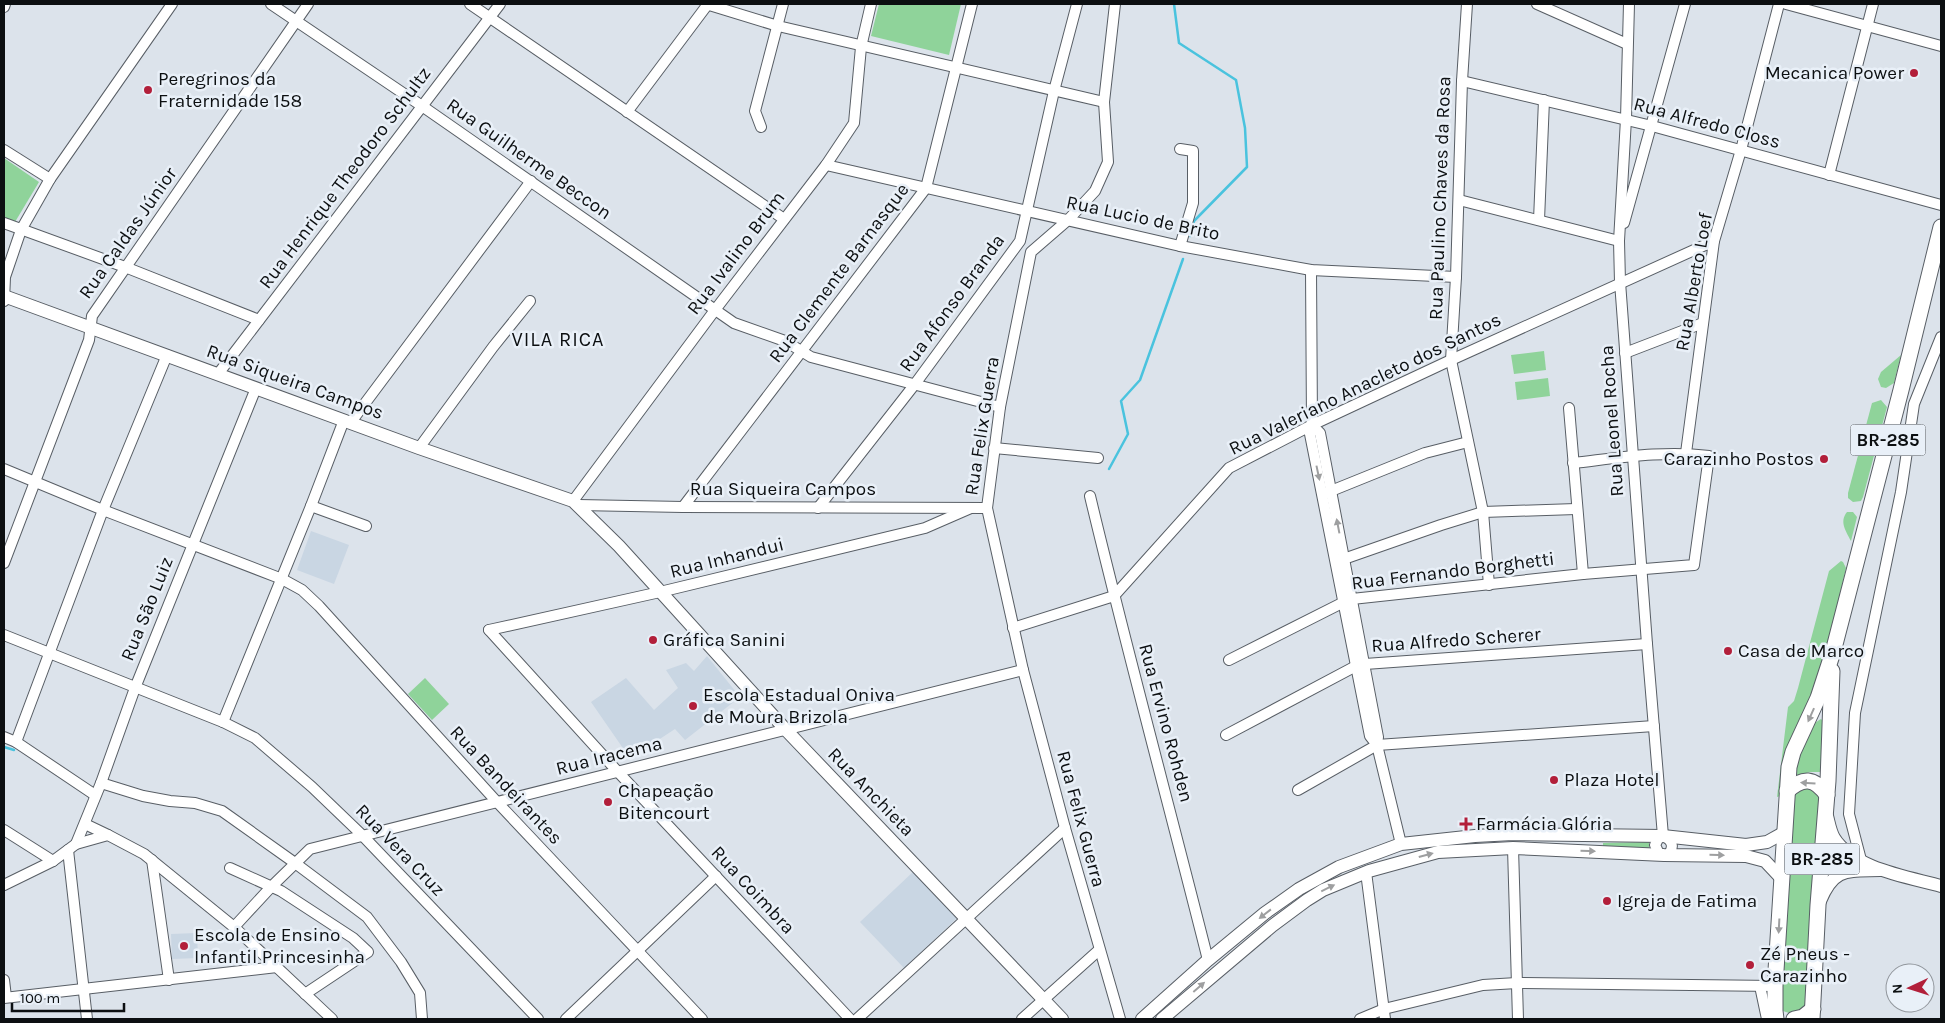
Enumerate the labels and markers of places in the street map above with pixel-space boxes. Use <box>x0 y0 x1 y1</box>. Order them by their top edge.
place label: Mecanica Power <box>1765 62 1904 84</box>
marker: Mecanica Power <box>1908 67 1920 79</box>
place label: Peregrinos da Fraternidade 158 <box>158 68 302 112</box>
marker: Peregrinos da Fraternidade 158 <box>142 84 154 96</box>
place label: Carazinho Postos <box>1664 448 1814 470</box>
marker: Carazinho Postos <box>1818 453 1830 465</box>
place label: Gráfica Sanini <box>663 629 786 651</box>
marker: Gráfica Sanini <box>647 634 659 646</box>
place label: Casa de Marco <box>1738 640 1864 662</box>
marker: Casa de Marco <box>1722 645 1734 657</box>
place label: Escola Estadual Oniva de Moura Brizola <box>703 684 895 728</box>
marker: Escola Estadual Oniva de Moura Brizola <box>687 700 699 712</box>
place label: Plaza Hotel <box>1564 769 1660 791</box>
marker: Plaza Hotel <box>1548 774 1560 786</box>
place label: Chapeação Bitencourt <box>618 780 714 824</box>
marker: Chapeação Bitencourt <box>602 796 614 808</box>
place label: Farmácia Glória <box>1476 813 1612 835</box>
marker: Farmácia Glória <box>1460 818 1472 830</box>
place label: Igreja de Fatima <box>1617 890 1757 912</box>
marker: Igreja de Fatima <box>1601 895 1613 907</box>
place label: Escola de Ensino Infantil Princesinha <box>194 924 365 968</box>
marker: Escola de Ensino Infantil Princesinha <box>178 940 190 952</box>
place label: Zé Pneus - Carazinho <box>1760 943 1850 987</box>
marker: Zé Pneus - Carazinho <box>1744 959 1756 971</box>

